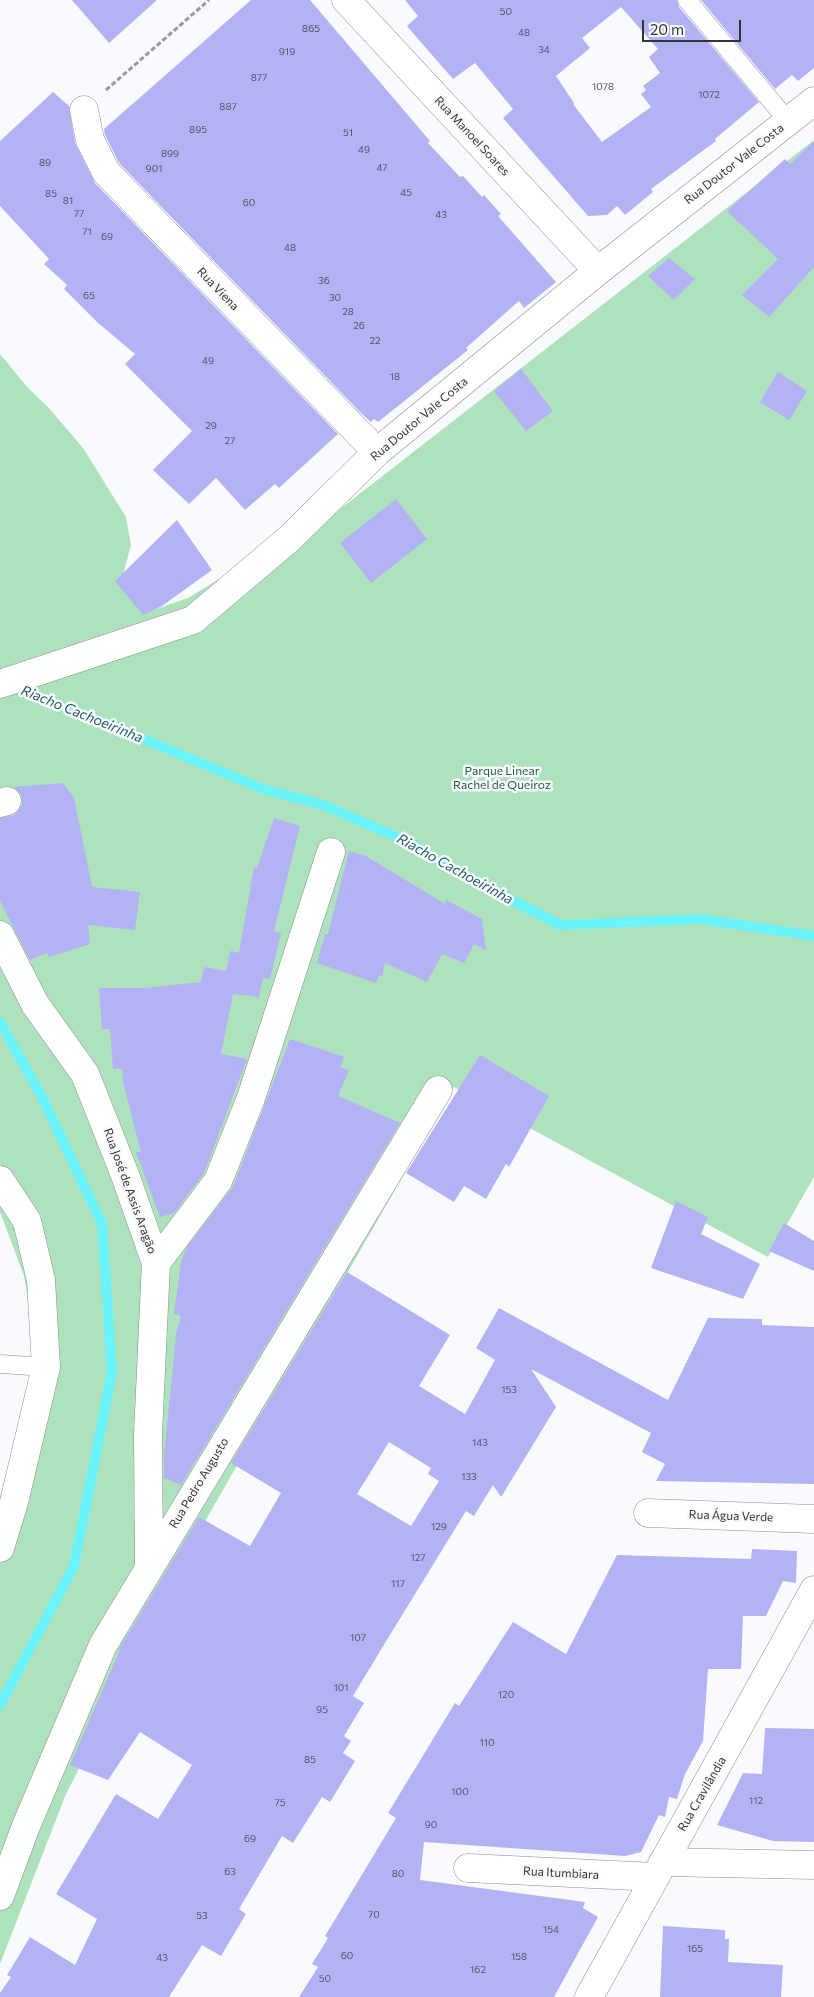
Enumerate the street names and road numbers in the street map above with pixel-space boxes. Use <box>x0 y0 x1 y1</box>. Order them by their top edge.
street label: Rua Manoel Soares <box>431 93 513 179</box>
street label: Rua Doutor Vale Costa <box>681 121 787 207</box>
street label: Rua Viena <box>194 265 242 313</box>
street label: Rua Doutor Vale Costa <box>367 374 471 464</box>
street label: Rua José de Assis Aragão <box>101 1126 159 1256</box>
street label: Rua Pedro Augusto <box>166 1435 232 1531</box>
street label: Rua Água Verde <box>688 1507 774 1525</box>
street label: Rua Cravilândia <box>675 1754 729 1834</box>
street label: Rua Itumbiara <box>523 1864 599 1882</box>

